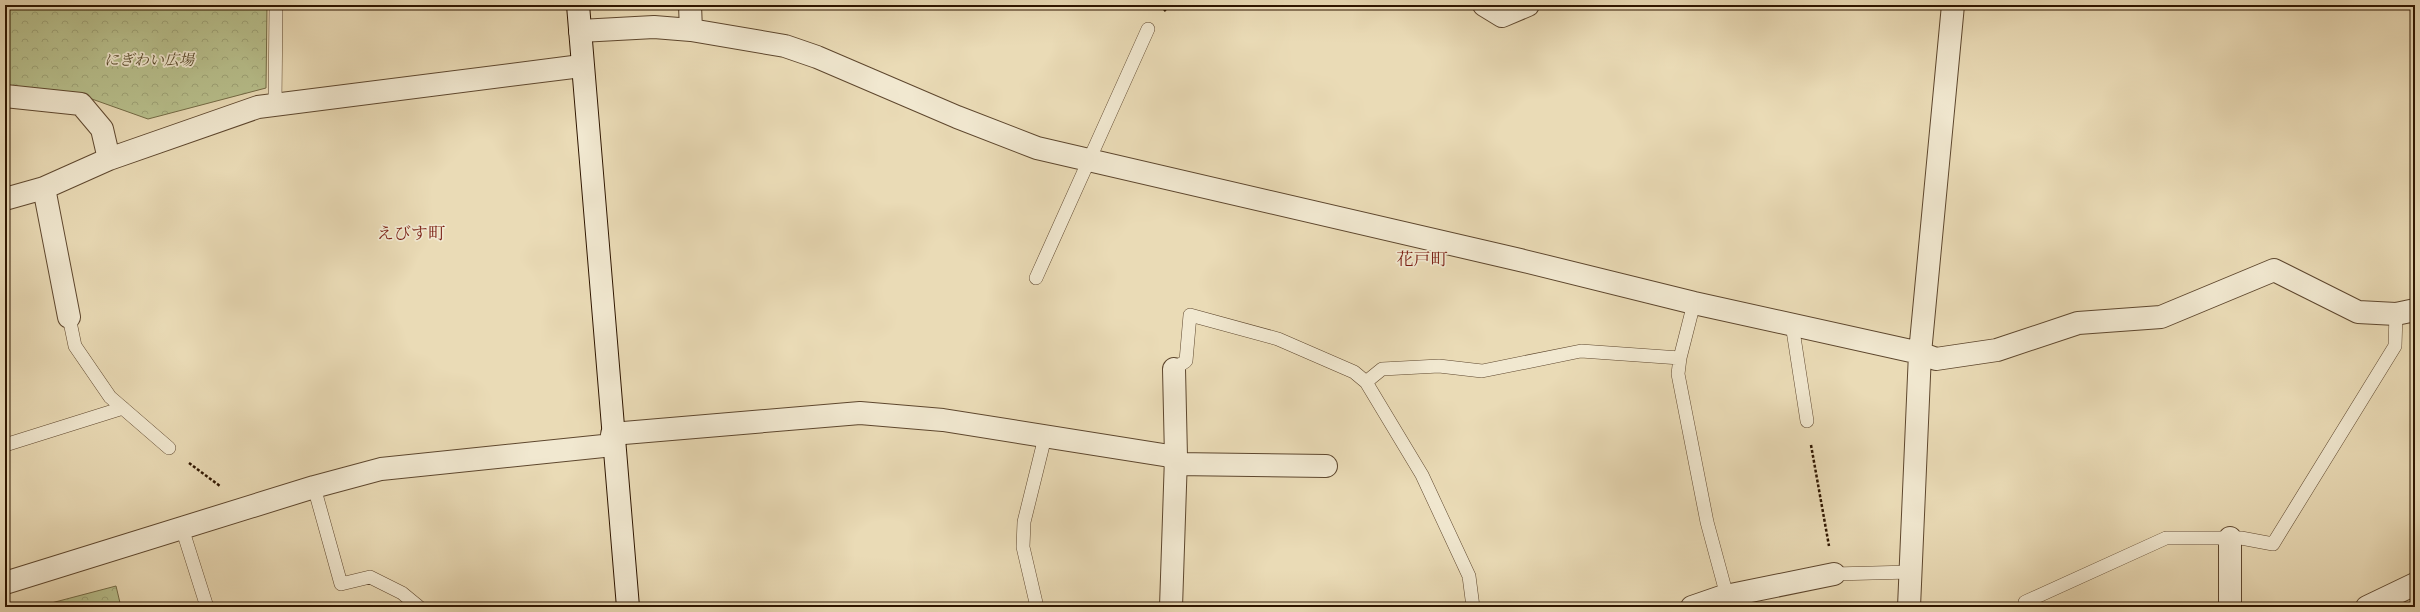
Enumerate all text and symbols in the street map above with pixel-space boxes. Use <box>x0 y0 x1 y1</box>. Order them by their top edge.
park label: にぎわい広場 <box>104 51 196 70</box>
district label: えびす町 <box>377 223 445 245</box>
district label: 花戸町 <box>1397 249 1448 271</box>

